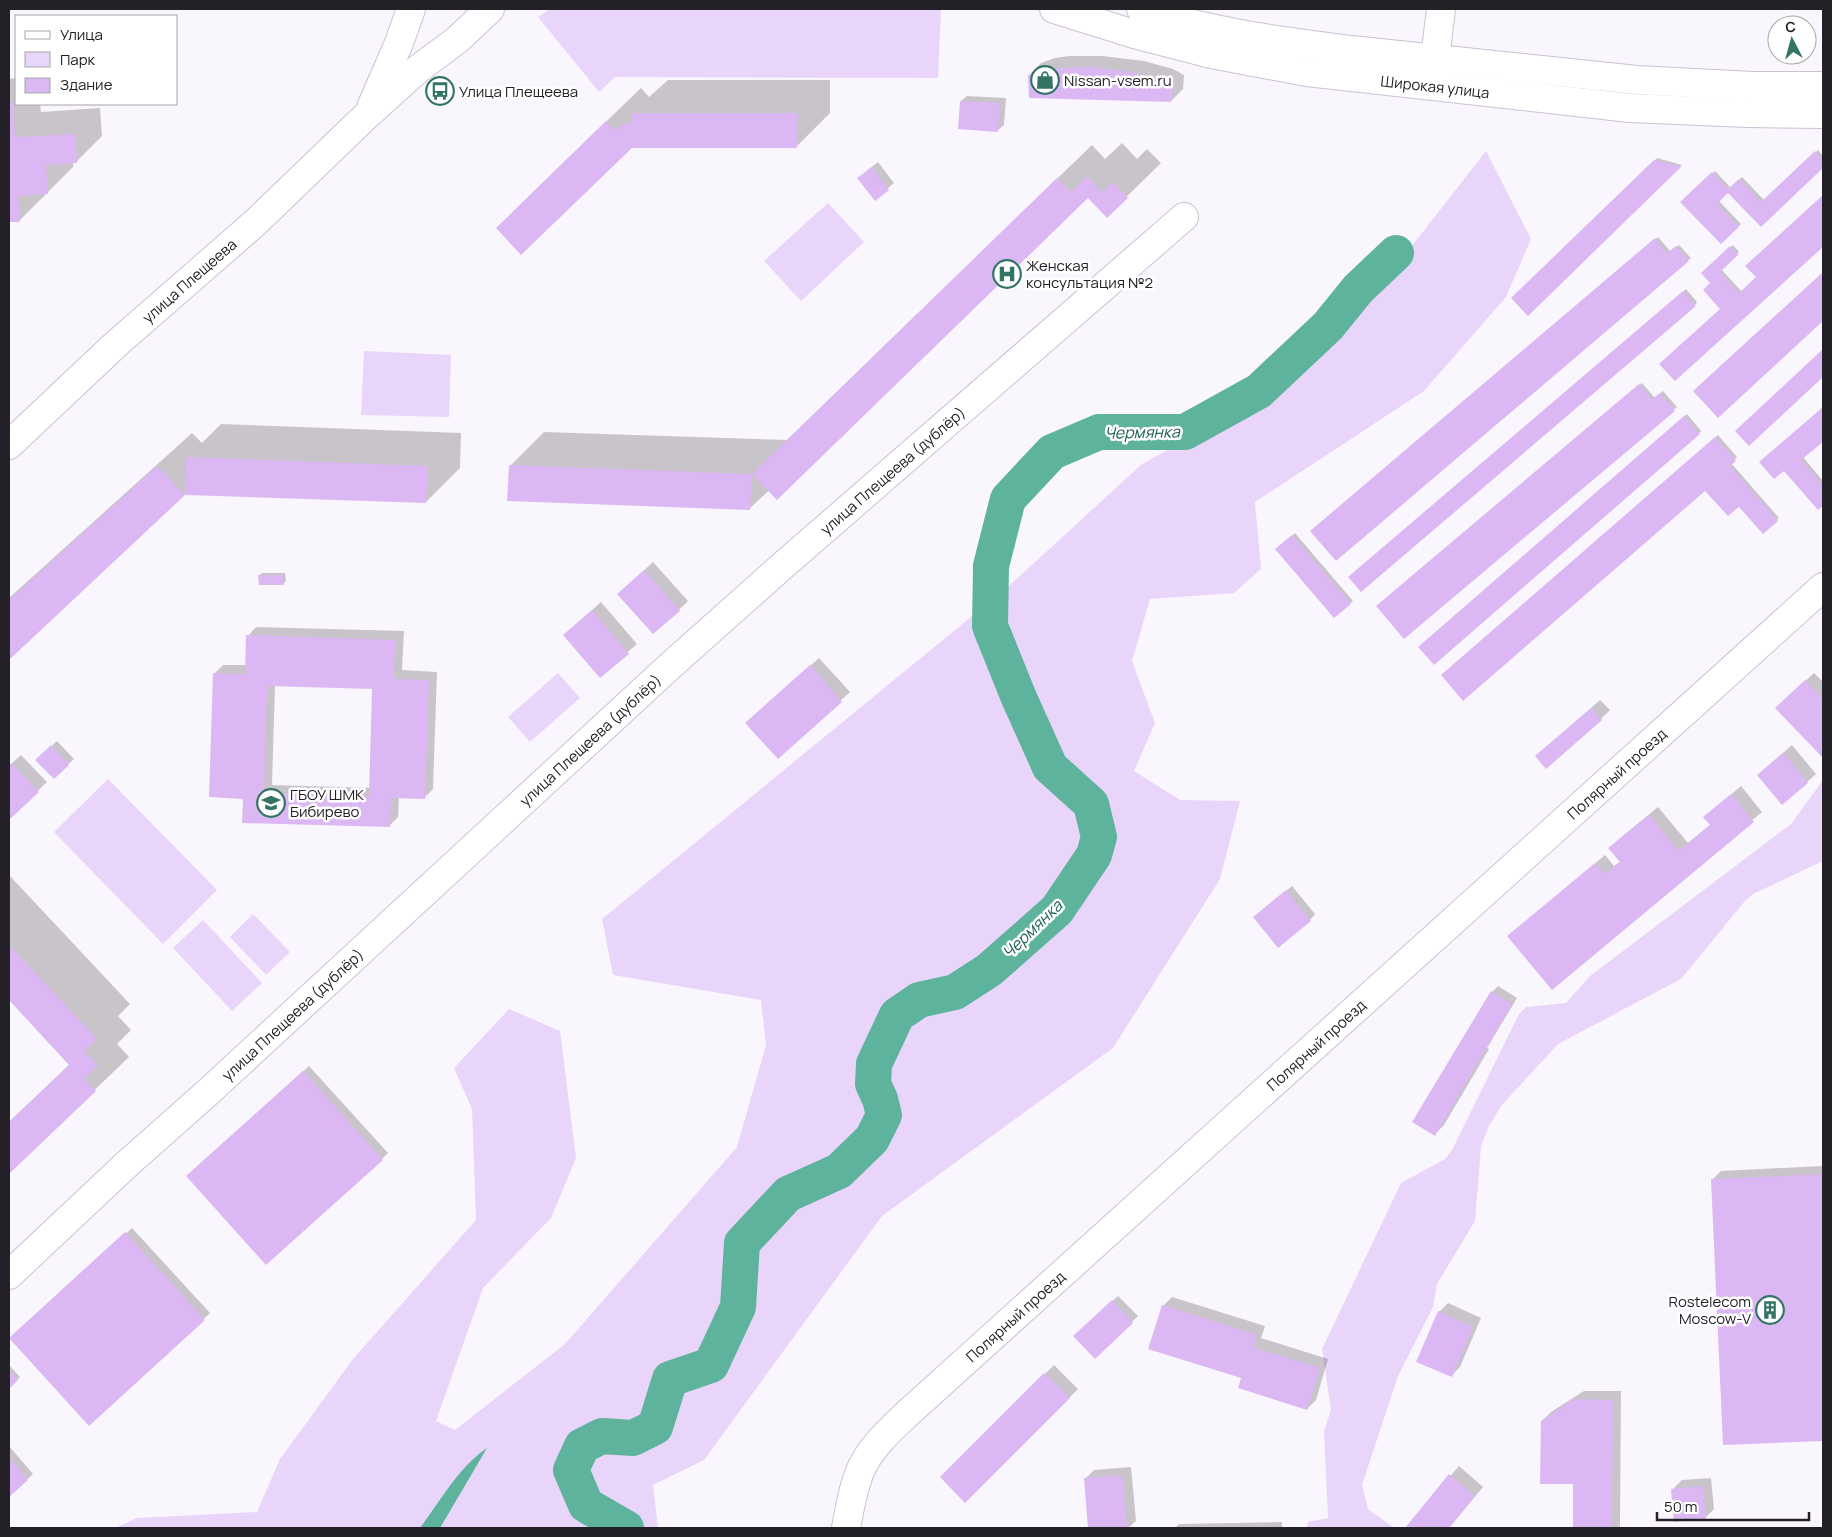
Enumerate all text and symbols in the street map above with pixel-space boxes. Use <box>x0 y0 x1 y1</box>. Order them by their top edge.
legend <box>15 15 178 105</box>
north arrow <box>1767 15 1817 65</box>
text: С <box>1784 17 1797 37</box>
text: Улица <box>60 24 103 45</box>
text: Парк <box>60 49 96 70</box>
shop icon: Nissan-vsem.ru <box>1030 65 1060 95</box>
place label: Nissan-vsem.ru <box>1064 70 1172 91</box>
street label: Широкая улица <box>1380 70 1491 103</box>
text: Здание <box>60 74 113 95</box>
bus stop icon: Улица Плещеева <box>425 76 455 106</box>
place label: Улица Плещеева <box>459 81 578 102</box>
street label: улица Плещеева <box>137 233 241 327</box>
place label: Женская консультация №2 <box>1026 255 1153 293</box>
hospital icon: Женская консультация №2 <box>992 259 1022 289</box>
street label: улица Плещеева (дублёр) <box>815 401 969 539</box>
water label: Чермянка <box>1104 420 1181 444</box>
street label: улица Плещеева (дублёр) <box>515 669 665 811</box>
street label: Полярный проезд <box>1562 723 1671 824</box>
place label: ГБОУ ШМК Бибирево <box>290 784 364 822</box>
school or university icon: ГБОУ ШМК Бибирево <box>256 788 286 818</box>
water label: Чермянка <box>997 894 1068 963</box>
street label: улица Плещеева (дублёр) <box>217 944 368 1085</box>
street label: Полярный проезд <box>1262 994 1370 1095</box>
street label: Полярный проезд <box>961 1266 1069 1367</box>
place label: Rostelecom Moscow-V <box>1668 1291 1751 1329</box>
building icon: Rostelecom Moscow-V <box>1755 1295 1785 1325</box>
scale bar <box>1657 1490 1810 1522</box>
text: 50 m <box>1664 1496 1698 1517</box>

